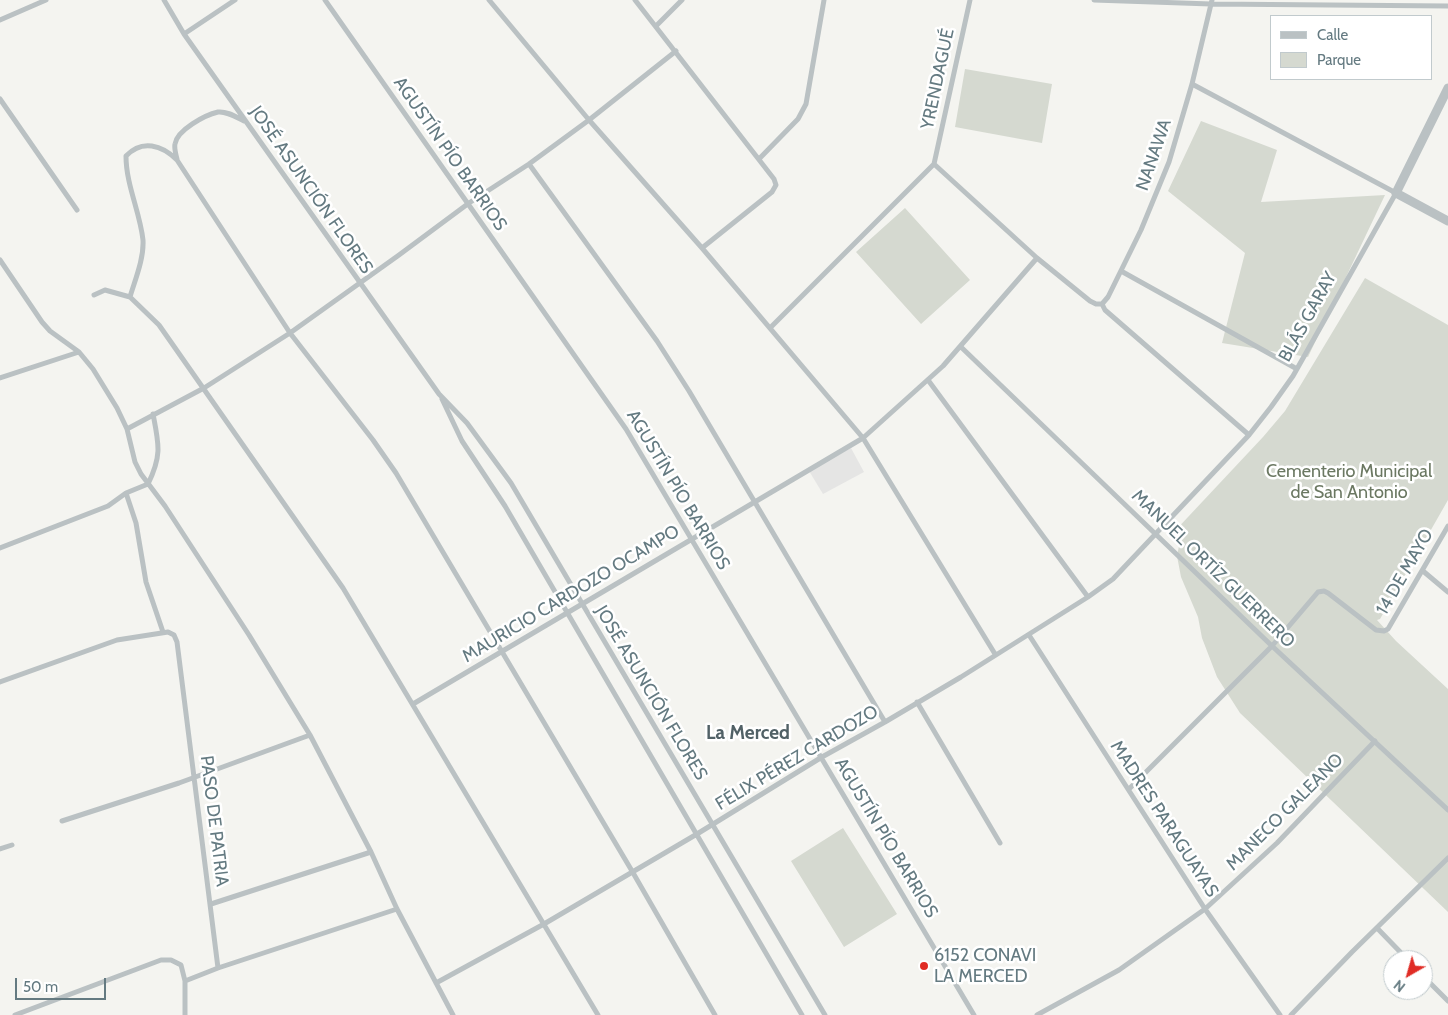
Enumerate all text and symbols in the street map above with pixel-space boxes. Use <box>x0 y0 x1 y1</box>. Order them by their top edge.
legend <box>1270 15 1433 80</box>
text: Calle <box>1317 26 1348 44</box>
street label: YRENDAGUÉ <box>917 27 959 131</box>
text: Parque <box>1317 51 1361 69</box>
street label: AGUSTÍN PÍO BARRIOS <box>389 73 511 235</box>
street label: JOSÉ ASUNCIÓN FLORES <box>245 102 377 278</box>
street label: NANAWA <box>1132 116 1176 194</box>
street label: BLÁS GARAY <box>1274 268 1342 366</box>
street label: AGUSTÍN PÍO BARRIOS <box>622 406 734 574</box>
park label: Cementerio Municipal de San Antonio <box>1266 461 1432 504</box>
street label: MANUEL ORTÍZ GUERRERO <box>1127 485 1299 653</box>
street label: MAURICIO CARDOZO OCAMPO <box>459 521 683 667</box>
street label: 14 DE MAYO <box>1372 525 1438 619</box>
street label: JOSÉ ASUNCIÓN FLORES <box>590 602 712 784</box>
street label: FÉLIX PÉREZ CARDOZO <box>712 701 882 815</box>
district label: La Merced <box>706 722 790 744</box>
street label: MADRES PARAGUAYAS <box>1105 737 1223 901</box>
street label: MANECO GALEANO <box>1222 749 1348 875</box>
street label: PASO DE PATRIA <box>195 754 233 888</box>
street label: AGUSTÍN PÍO BARRIOS <box>830 754 942 922</box>
place label: 6152 CONAVI LA MERCED <box>934 945 1036 988</box>
north arrow <box>1383 950 1433 1000</box>
marker: 6152 CONAVI LA MERCED <box>918 960 930 972</box>
scale bar <box>18 968 109 1000</box>
text: N <box>1390 976 1409 996</box>
text: 50 m <box>23 978 58 996</box>

